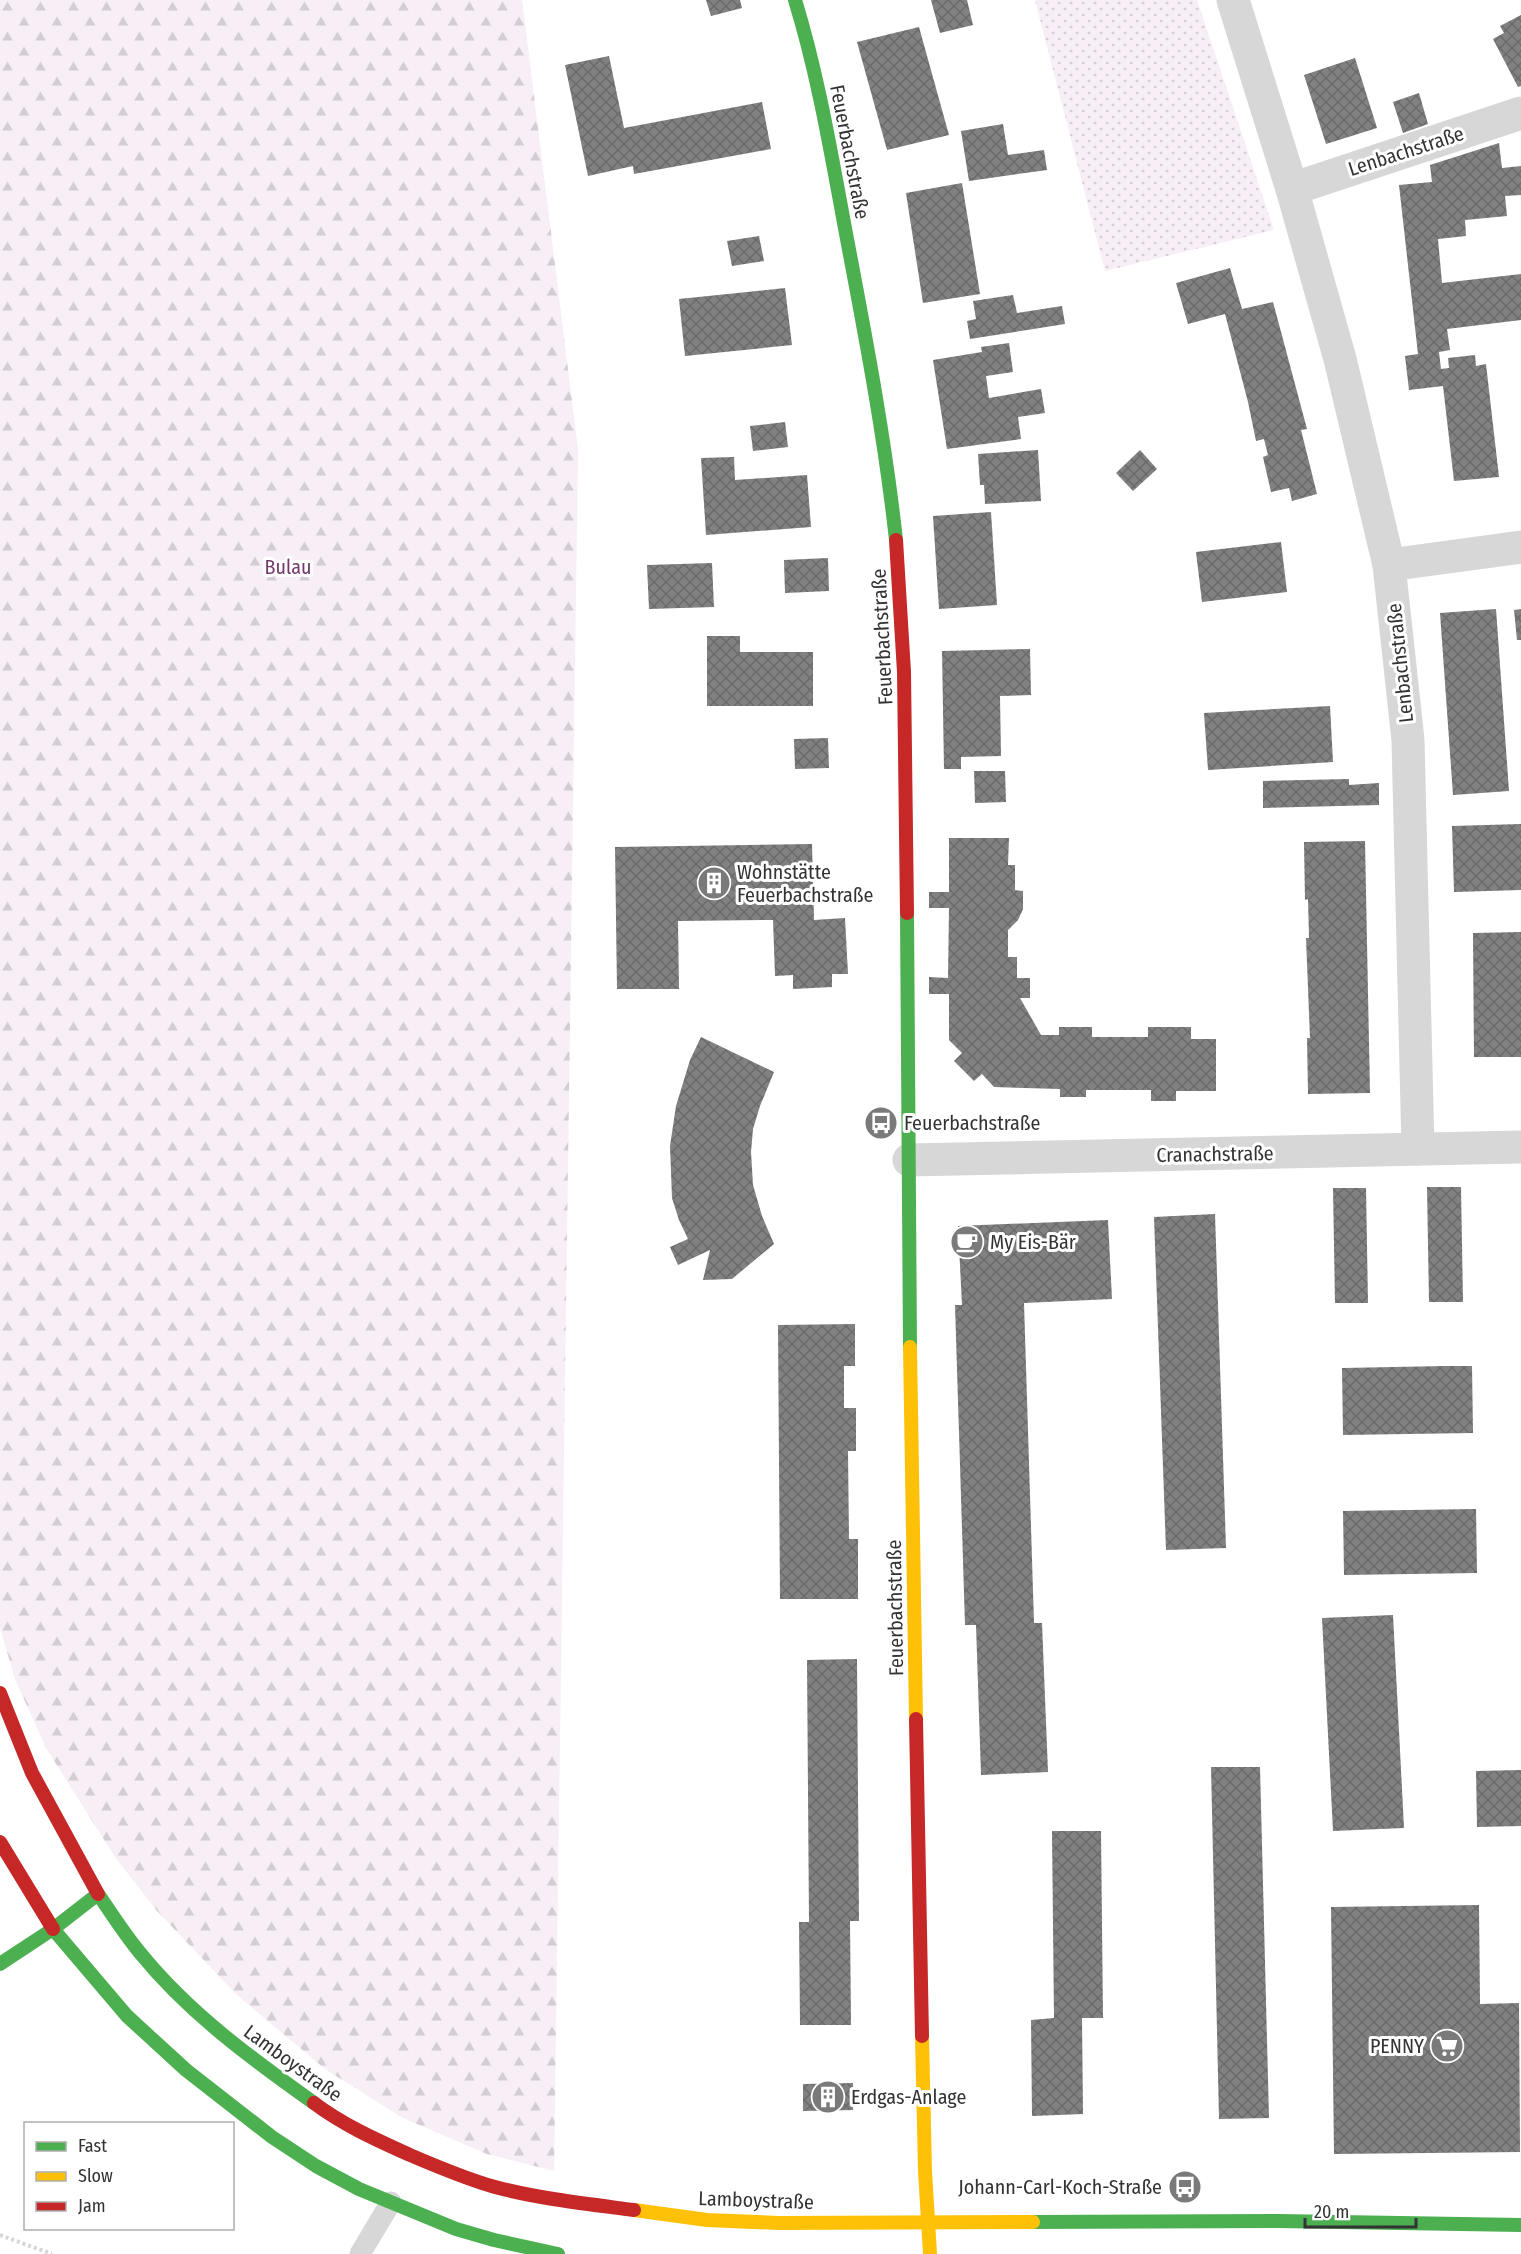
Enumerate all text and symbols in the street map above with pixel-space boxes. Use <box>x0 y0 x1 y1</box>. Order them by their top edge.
street label: Feuerbachstraße <box>825 83 875 221</box>
street label: Lenbachstraße <box>1345 121 1467 181</box>
park label: Bulau <box>265 555 311 579</box>
street label: Feuerbachstraße <box>866 568 898 706</box>
street label: Lenbachstraße <box>1382 602 1418 724</box>
place label: Wohnstätte Feuerbachstraße <box>737 860 873 907</box>
building icon: Wohnstätte Feuerbachstraße <box>696 865 732 901</box>
bus stop icon: Feuerbachstraße <box>863 1105 899 1141</box>
place label: Feuerbachstraße <box>904 1111 1040 1135</box>
street label: Cranachstraße <box>1156 1141 1274 1167</box>
cafe icon: My Eis-Bär <box>949 1224 985 1260</box>
place label: My Eis-Bär <box>990 1230 1076 1254</box>
street label: Feuerbachstraße <box>882 1540 908 1676</box>
street label: Lamboystraße <box>239 2019 347 2107</box>
supermarket icon: PENNY <box>1429 2028 1465 2064</box>
place label: PENNY <box>1370 2034 1424 2058</box>
building icon: Erdgas-Anlage <box>810 2079 846 2115</box>
place label: Erdgas-Anlage <box>851 2085 966 2109</box>
legend <box>24 2122 234 2230</box>
text: Fast <box>78 2135 107 2157</box>
text: Slow <box>78 2165 113 2187</box>
bus stop icon: Johann-Carl-Koch-Straße <box>1167 2169 1203 2205</box>
place label: Johann-Carl-Koch-Straße <box>958 2175 1162 2199</box>
street label: Lamboystraße <box>698 2186 814 2214</box>
scale bar <box>1305 2191 1416 2229</box>
text: Jam <box>78 2195 106 2217</box>
text: 20 m <box>1314 2201 1349 2223</box>

